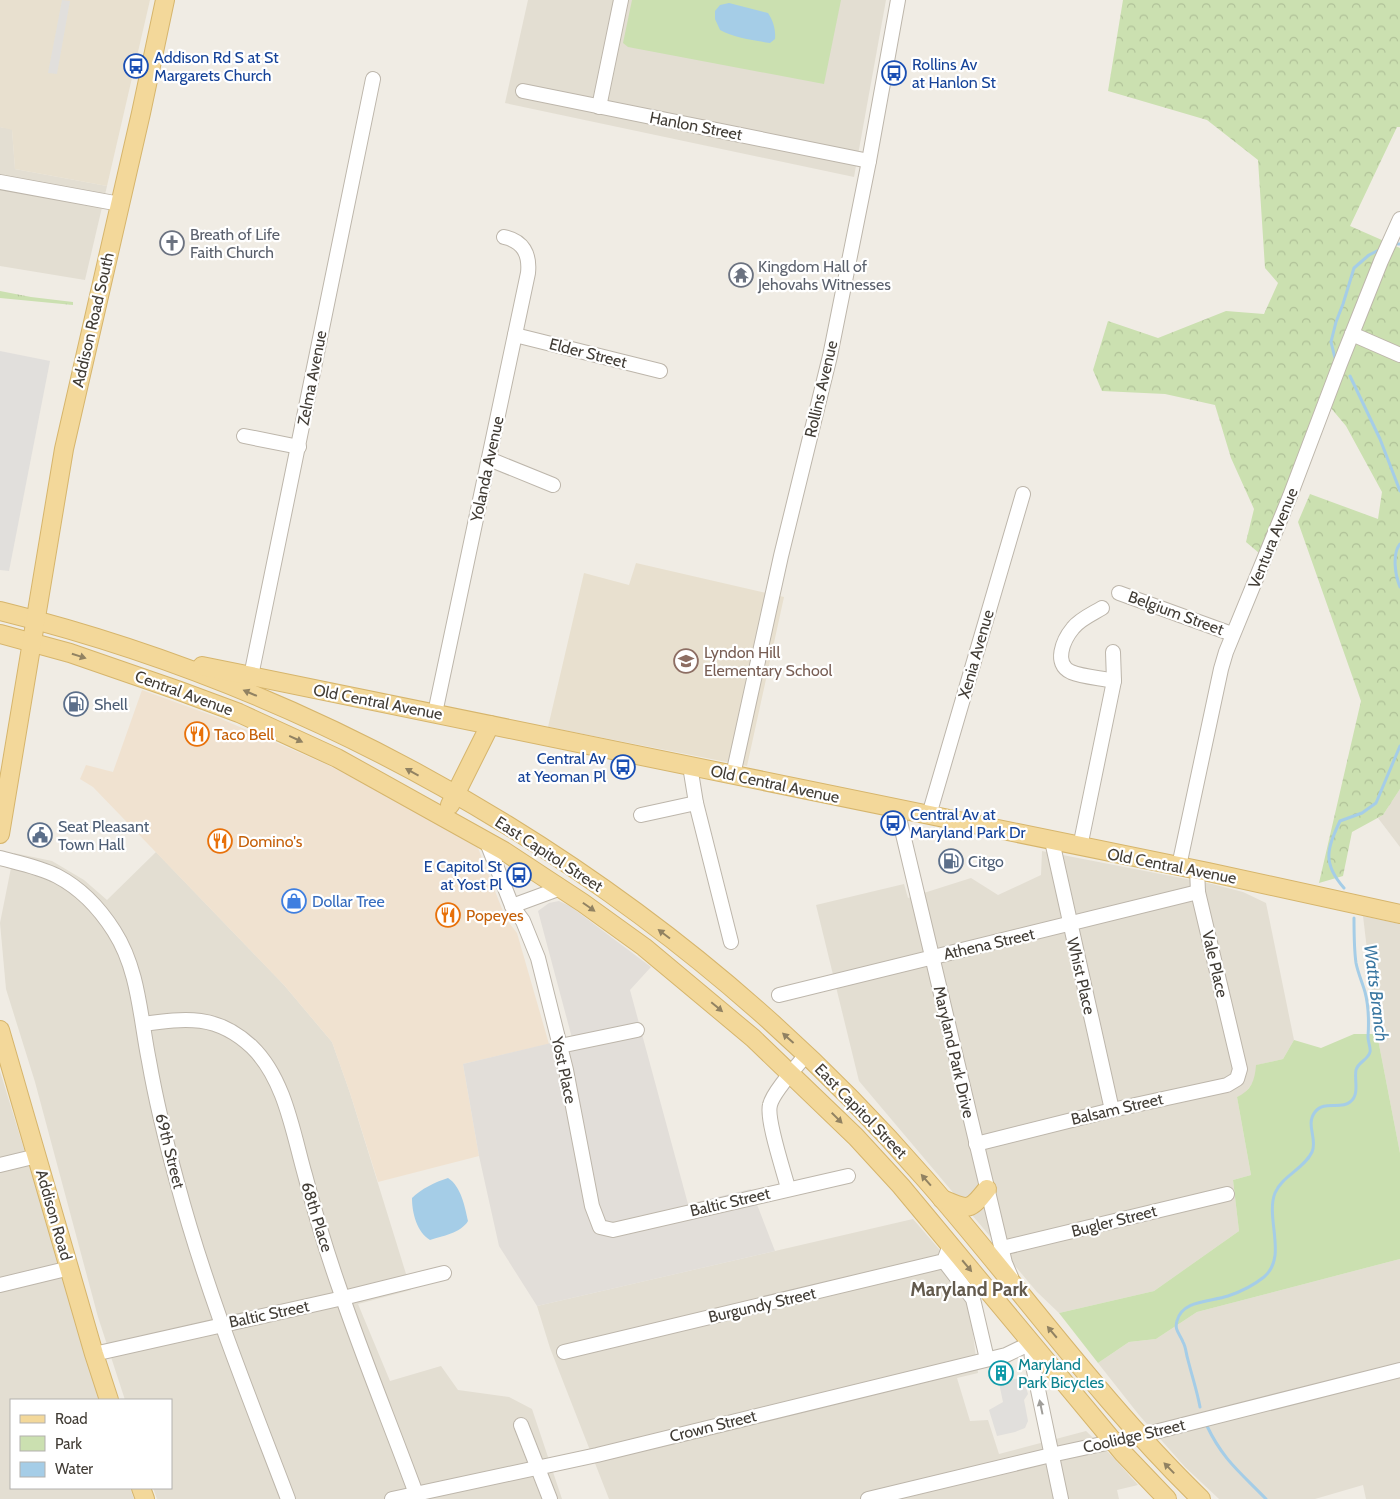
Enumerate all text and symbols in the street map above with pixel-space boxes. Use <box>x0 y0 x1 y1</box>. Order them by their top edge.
place label: Addison Rd S at St Margarets Church <box>154 48 279 85</box>
bus stop icon: Addison Rd S at St Margarets Church <box>123 53 149 79</box>
place label: Rollins Av at Hanlon St <box>912 55 996 92</box>
bus stop icon: Rollins Av at Hanlon St <box>881 60 907 86</box>
street label: Hanlon Street <box>648 108 745 144</box>
place label: Breath of Life Faith Church <box>190 225 280 262</box>
church icon: Breath of Life Faith Church <box>159 230 185 256</box>
street label: Addison Road South <box>68 251 118 389</box>
place label: Kingdom Hall of Jehovahs Witnesses <box>757 257 891 294</box>
temple icon: Kingdom Hall of Jehovahs Witnesses <box>728 262 754 288</box>
street label: Zelma Avenue <box>293 329 331 427</box>
street label: Elder Street <box>547 334 629 372</box>
street label: Rollins Avenue <box>801 339 841 439</box>
street label: Yolanda Avenue <box>466 414 508 525</box>
street label: Ventura Avenue <box>1244 485 1302 591</box>
street label: Belgium Street <box>1126 587 1227 639</box>
street label: Xenia Avenue <box>954 607 998 701</box>
place label: Lyndon Hill Elementary School <box>704 643 832 680</box>
school or university icon: Lyndon Hill Elementary School <box>673 648 699 674</box>
one-way arrow <box>72 652 87 660</box>
street label: Central Avenue <box>132 666 236 720</box>
street label: Old Central Avenue <box>312 680 444 724</box>
one-way arrow <box>243 689 257 697</box>
fuel station icon: Shell <box>63 691 89 717</box>
place label: Shell <box>94 695 128 714</box>
restaurant icon: Taco Bell <box>184 721 210 747</box>
place label: Taco Bell <box>214 725 274 744</box>
one-way arrow <box>289 735 303 743</box>
place label: Central Av at Yeoman Pl <box>518 749 606 786</box>
bus stop icon: Central Av at Yeoman Pl <box>610 754 636 780</box>
street label: Old Central Avenue <box>709 761 841 807</box>
one-way arrow <box>405 767 419 776</box>
place label: Central Av at Maryland Park Dr <box>910 805 1027 842</box>
bus stop icon: Central Av at Maryland Park Dr <box>880 810 906 836</box>
street label: East Capitol Street <box>492 812 607 896</box>
place label: Seat Pleasant Town Hall <box>58 817 150 854</box>
public building icon: Seat Pleasant Town Hall <box>27 822 53 848</box>
restaurant icon: Domino's <box>207 828 233 854</box>
place label: Domino's <box>238 832 303 851</box>
street label: Old Central Avenue <box>1106 844 1238 888</box>
fuel station icon: Citgo <box>938 848 964 874</box>
place label: Citgo <box>968 852 1004 871</box>
place label: E Capitol St at Yost Pl <box>424 857 503 894</box>
bus stop icon: E Capitol St at Yost Pl <box>506 862 532 888</box>
shop icon: Dollar Tree <box>281 888 307 914</box>
place label: Dollar Tree <box>312 892 385 911</box>
restaurant icon: Popeyes <box>435 902 461 928</box>
one-way arrow <box>582 902 596 912</box>
place label: Popeyes <box>466 906 524 925</box>
street label: Athena Street <box>942 924 1037 964</box>
one-way arrow <box>657 929 671 939</box>
street label: Vale Place <box>1198 929 1232 999</box>
street label: Whist Place <box>1063 936 1099 1016</box>
water label: Watts Branch <box>1359 943 1393 1043</box>
street label: Maryland Park Drive <box>930 984 978 1120</box>
one-way arrow <box>711 1002 724 1013</box>
one-way arrow <box>783 1032 795 1044</box>
street label: Yost Place <box>547 1034 580 1105</box>
street label: East Capitol Street <box>811 1060 912 1163</box>
street label: Balsam Street <box>1069 1089 1166 1129</box>
street label: 69th Street <box>151 1111 189 1191</box>
one-way arrow <box>830 1111 842 1123</box>
street label: Addison Road <box>32 1167 76 1263</box>
one-way arrow <box>920 1174 932 1186</box>
street label: 68th Place <box>297 1180 337 1254</box>
street label: Baltic Street <box>688 1183 773 1220</box>
street label: Bugler Street <box>1069 1201 1159 1241</box>
one-way arrow <box>961 1259 973 1271</box>
district label: Maryland Park <box>910 1278 1029 1301</box>
street label: Burgundy Street <box>706 1283 818 1327</box>
street label: Baltic Street <box>227 1296 312 1332</box>
one-way arrow <box>1046 1326 1057 1339</box>
place label: Maryland Park Bicycles <box>1018 1355 1105 1392</box>
building icon: Maryland Park Bicycles <box>988 1360 1014 1386</box>
legend <box>10 1399 172 1489</box>
one-way arrow <box>1037 1399 1045 1415</box>
street label: Crown Street <box>668 1406 759 1446</box>
text: Road <box>55 1410 88 1428</box>
street label: Coolidge Street <box>1081 1415 1187 1457</box>
text: Park <box>55 1435 82 1453</box>
text: Water <box>55 1460 93 1478</box>
one-way arrow <box>1163 1463 1175 1475</box>

